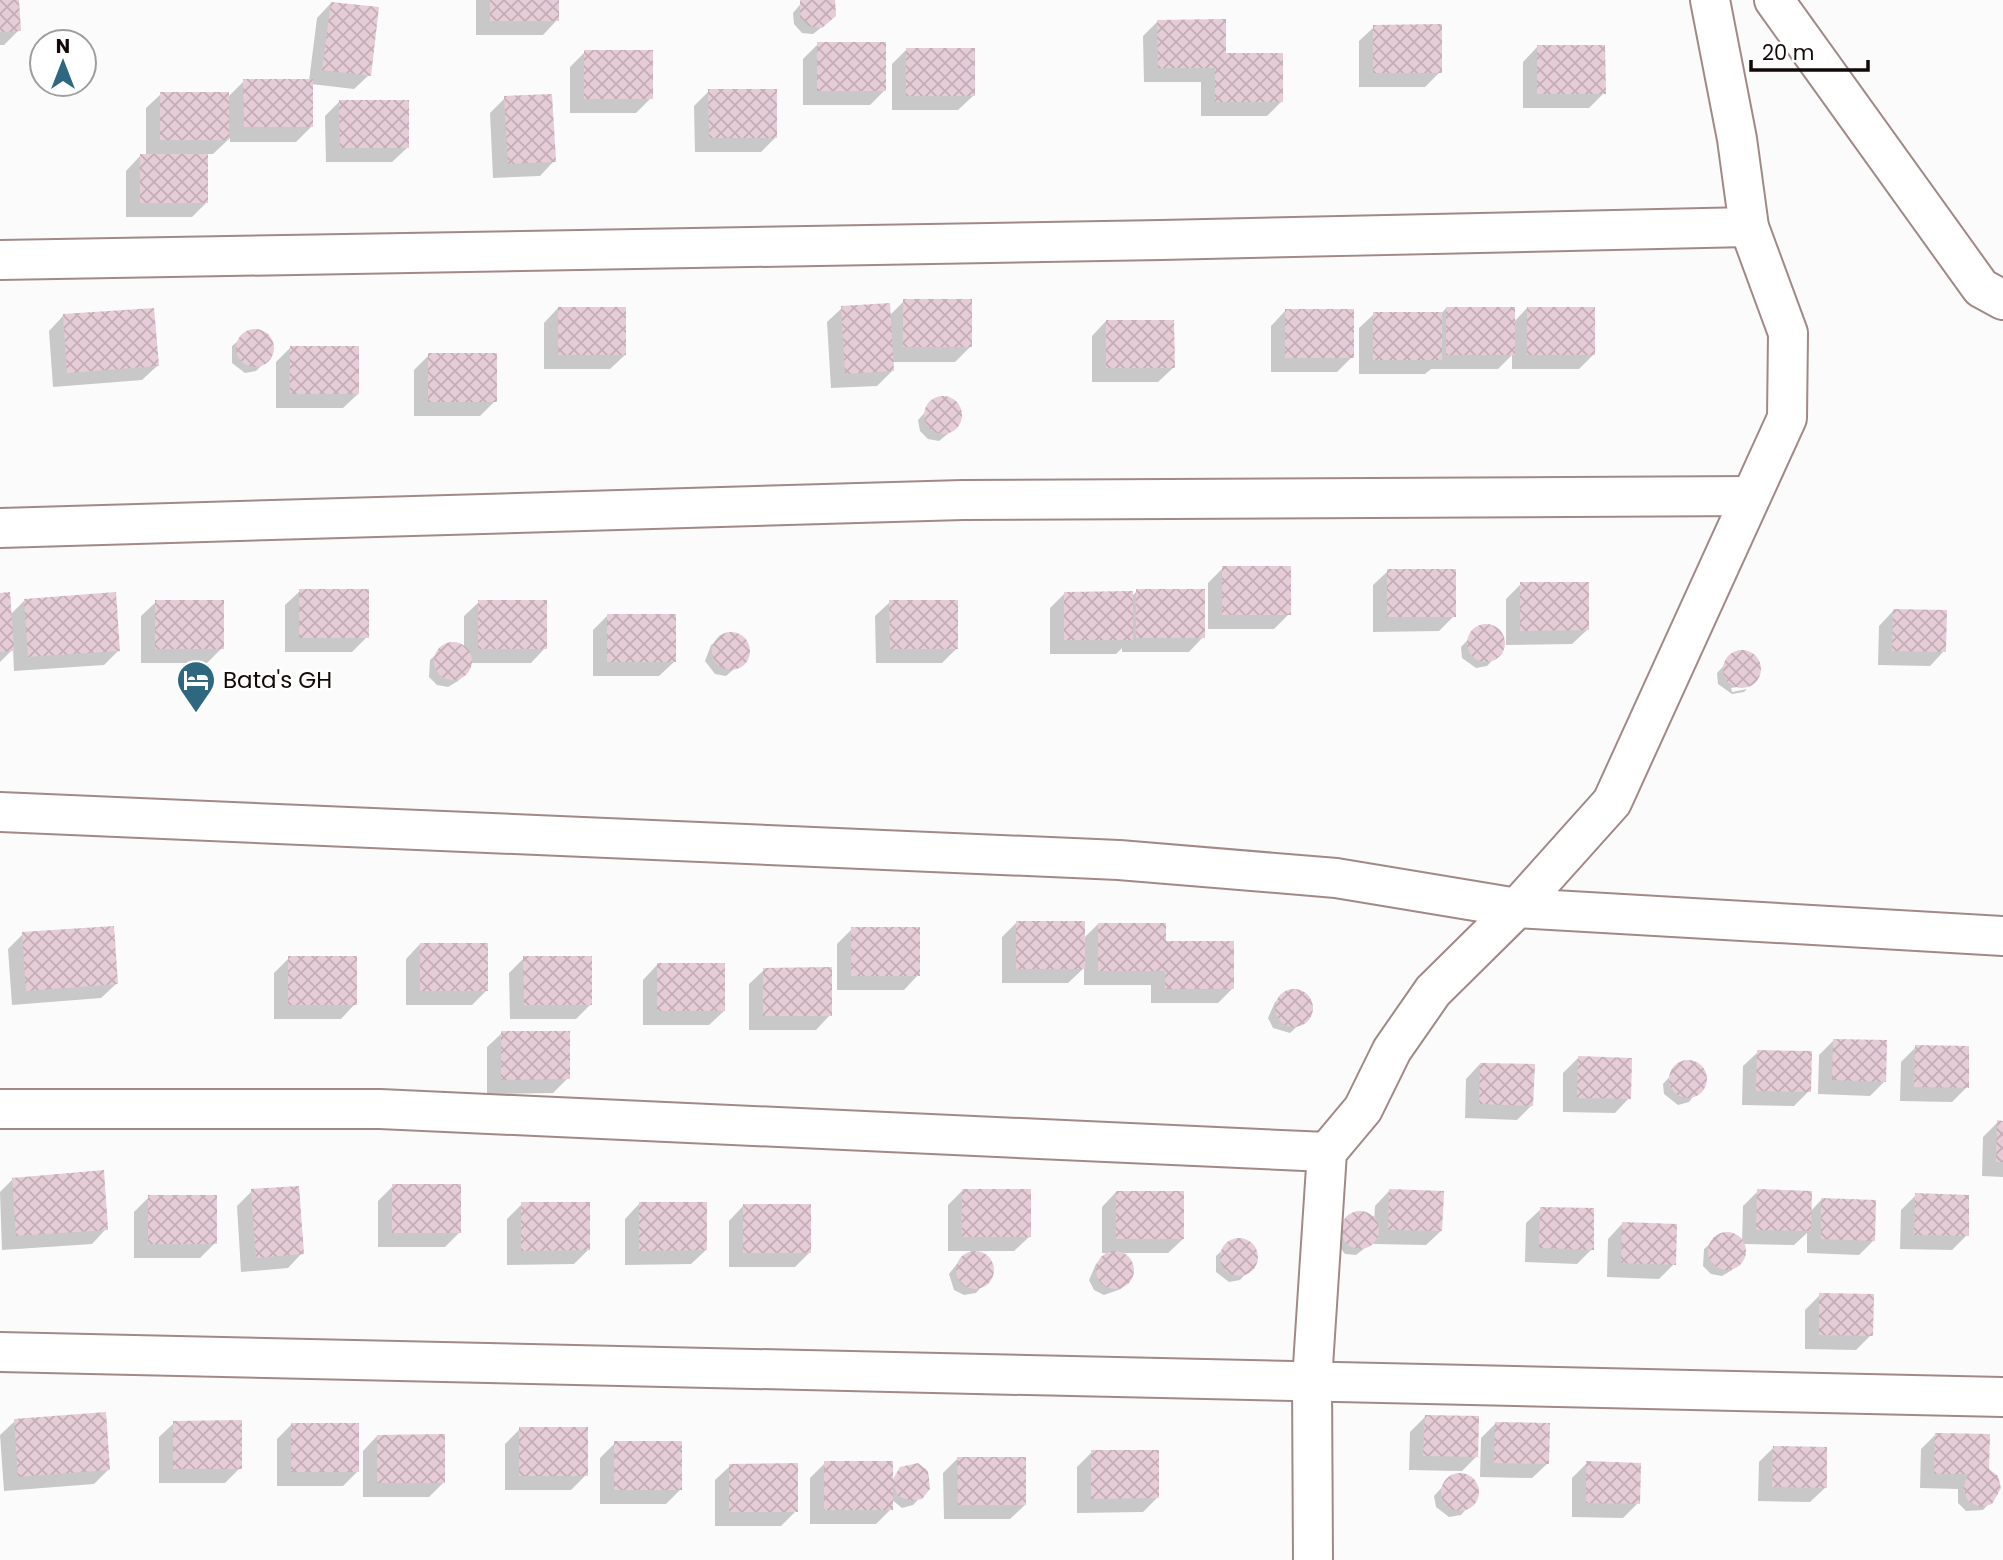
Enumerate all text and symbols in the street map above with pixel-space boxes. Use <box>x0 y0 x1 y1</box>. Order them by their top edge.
north arrow <box>28 28 98 98</box>
scale bar <box>1751 28 1868 72</box>
text: N <box>56 33 70 60</box>
text: 20 m <box>1762 38 1815 67</box>
hotel icon: Bata's GH <box>175 659 217 714</box>
place label: Bata's GH <box>223 664 332 696</box>

